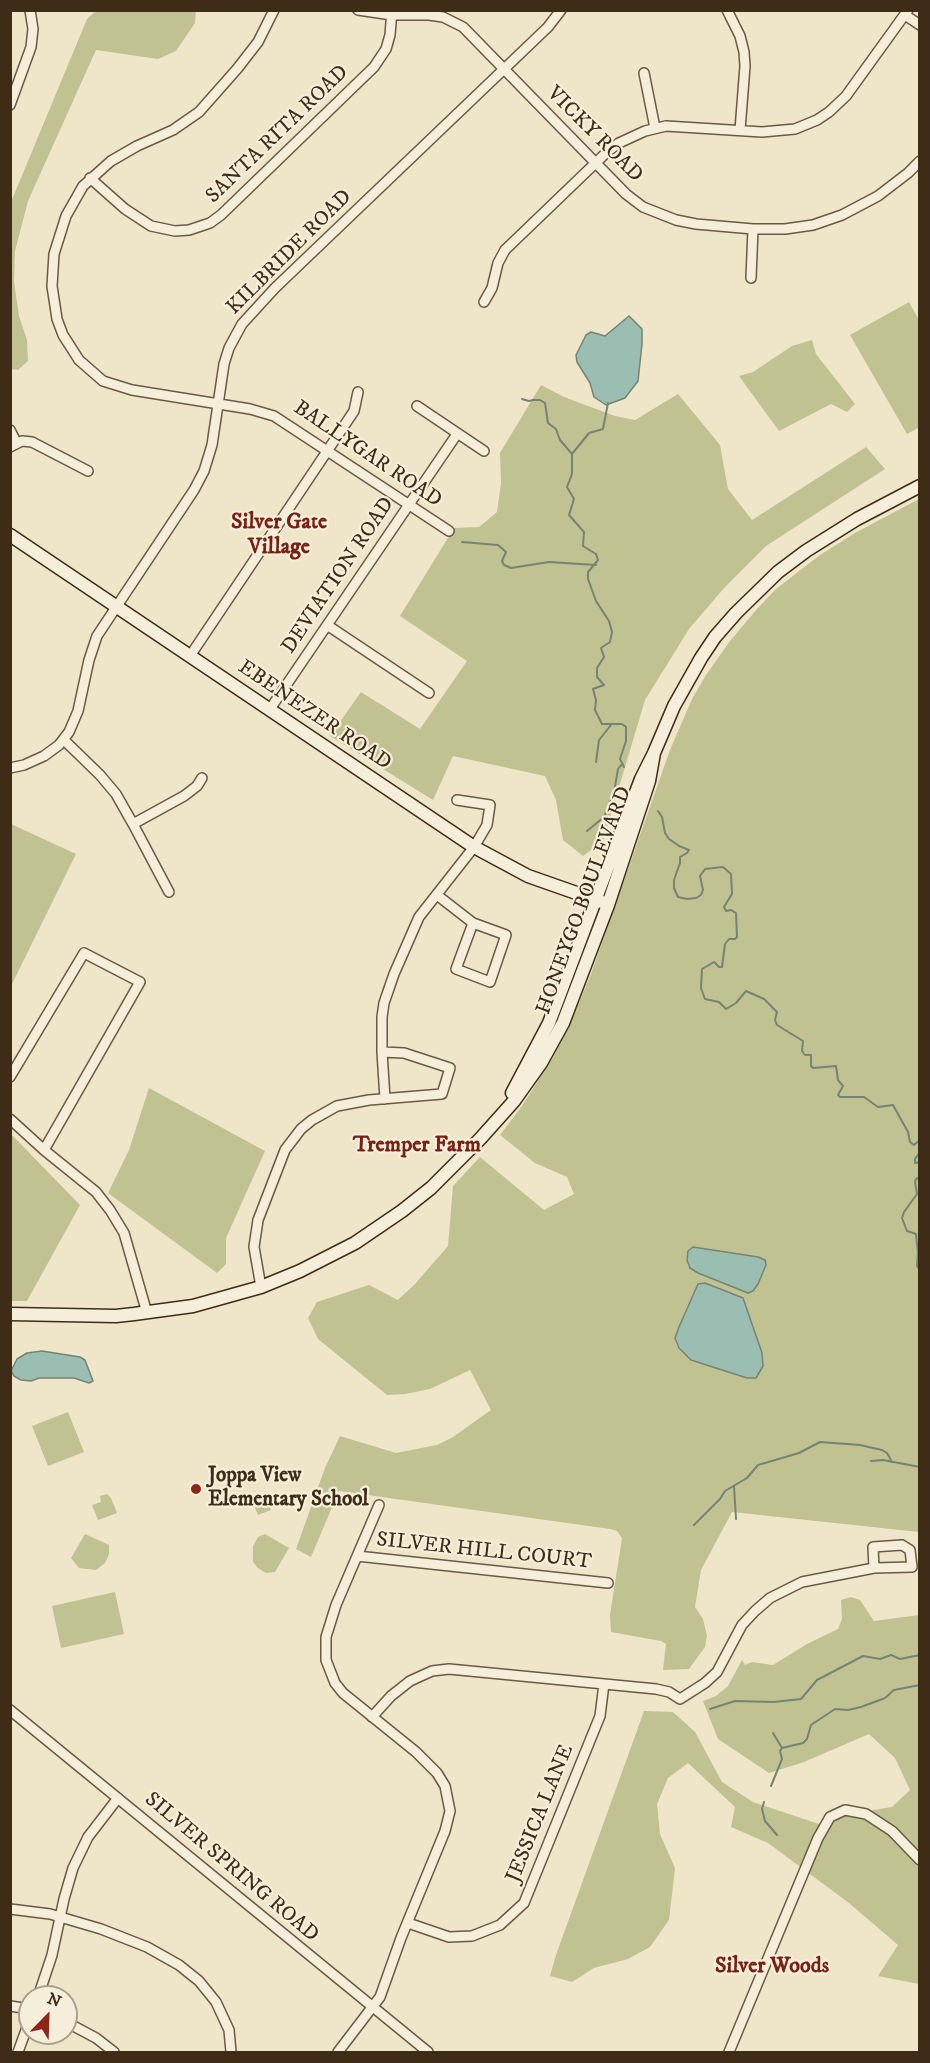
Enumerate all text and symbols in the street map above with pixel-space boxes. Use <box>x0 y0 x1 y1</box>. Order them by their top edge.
street label: SANTA RITA ROAD <box>202 61 354 209</box>
street label: VICKY ROAD <box>541 82 647 188</box>
street label: KILBRIDE ROAD <box>222 185 358 321</box>
street label: BALLYGAR ROAD <box>288 396 446 514</box>
street label: DEVIATION ROAD <box>277 493 401 659</box>
district label: Silver Gate Village <box>231 510 327 562</box>
street label: EBENEZER ROAD <box>233 655 395 777</box>
street label: HONEYGO BOULEVARD <box>532 784 638 1018</box>
district label: Tremper Farm <box>353 1133 481 1159</box>
place label: Joppa View Elementary School <box>208 1464 369 1514</box>
marker: Joppa View Elementary School <box>189 1482 203 1496</box>
street label: SILVER HILL COURT <box>375 1528 593 1576</box>
street label: JESSICA LANE <box>502 1741 580 1887</box>
street label: SILVER SPRING ROAD <box>139 1788 323 1948</box>
district label: Silver Woods <box>715 1954 829 1980</box>
north arrow <box>18 1985 78 2045</box>
text: N <box>44 1988 64 2012</box>

